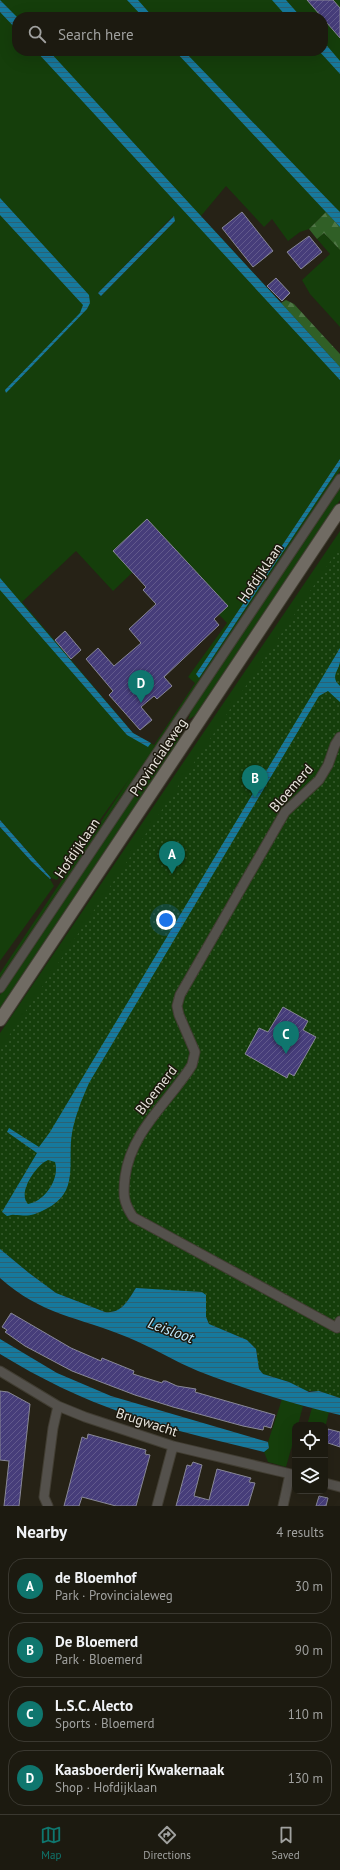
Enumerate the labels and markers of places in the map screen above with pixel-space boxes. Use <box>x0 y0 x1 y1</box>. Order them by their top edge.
pin: D <box>128 670 154 703</box>
pin: B <box>242 765 268 798</box>
pin: A <box>159 841 185 874</box>
pin: C <box>273 1021 299 1054</box>

